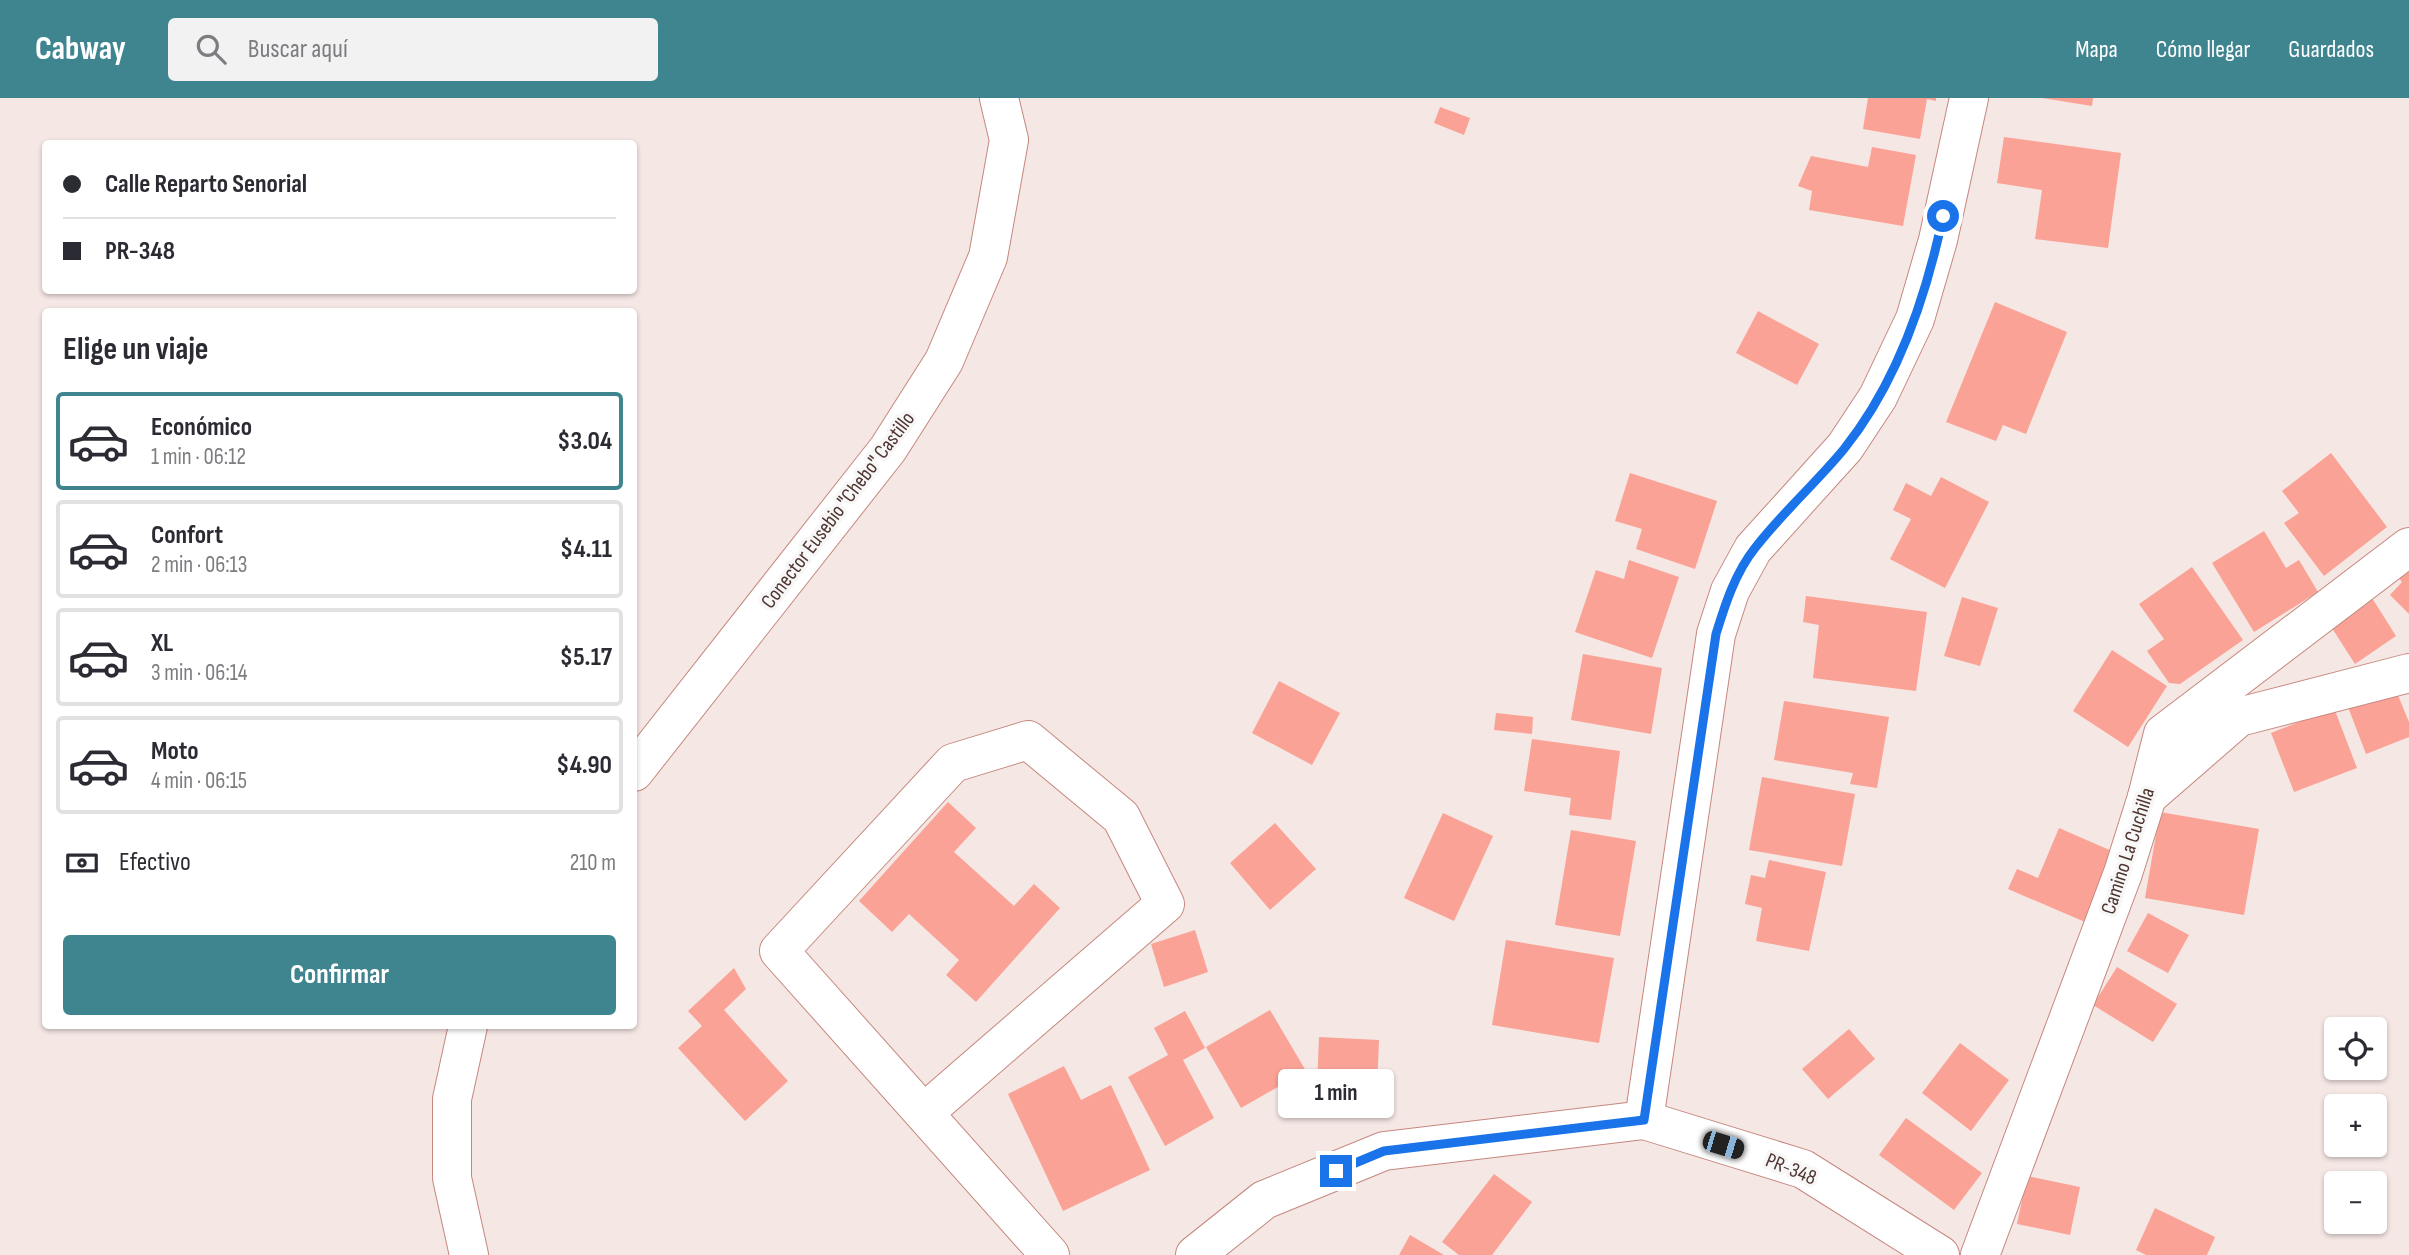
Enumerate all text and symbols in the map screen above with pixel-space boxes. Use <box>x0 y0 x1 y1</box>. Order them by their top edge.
search box <box>168 18 658 81</box>
text: Cabway <box>35 29 126 69</box>
icon: search <box>192 30 230 68</box>
text: Buscar aquí <box>248 34 348 65</box>
text: Mapa <box>2075 35 2118 64</box>
text: Cómo llegar <box>2156 35 2250 64</box>
text: Guardados <box>2288 35 2374 64</box>
text: Calle Reparto Senorial <box>105 169 307 200</box>
route start <box>1927 200 1959 232</box>
text: PR-348 <box>105 236 175 267</box>
text: Elige un viaje <box>63 330 208 369</box>
street label: Conector Eusebio "Chebo" Castillo <box>756 407 920 613</box>
icon: car <box>67 410 130 473</box>
text: Económico <box>151 412 252 443</box>
text: $3.04 <box>557 426 612 457</box>
text: 1 min · 06:12 <box>151 443 246 471</box>
icon: car <box>67 518 130 581</box>
text: Confort <box>151 520 223 551</box>
text: $4.11 <box>560 534 612 565</box>
text: 2 min · 06:13 <box>151 551 247 579</box>
icon: car <box>67 626 130 689</box>
text: XL <box>151 628 173 659</box>
text: $5.17 <box>560 642 612 673</box>
text: 3 min · 06:14 <box>151 659 247 687</box>
icon: car <box>67 734 130 797</box>
text: Moto <box>151 736 199 767</box>
text: $4.90 <box>556 750 612 781</box>
text: 4 min · 06:15 <box>151 767 247 795</box>
street label: Camino La Cuchilla <box>2096 785 2160 917</box>
icon: cash <box>63 844 101 882</box>
text: Efectivo <box>119 847 191 878</box>
text: 210 m <box>570 849 616 877</box>
button: Confirmar <box>63 935 616 1015</box>
map controls <box>2324 1017 2387 1234</box>
button: locate <box>2324 1017 2387 1080</box>
callout: 1 min <box>1278 1070 1394 1118</box>
text: 1 min <box>1315 1079 1357 1107</box>
button: + <box>2324 1094 2387 1157</box>
car <box>1700 1129 1747 1161</box>
street label: PR-348 <box>1762 1148 1820 1190</box>
route end <box>1320 1155 1352 1187</box>
button: − <box>2324 1171 2387 1234</box>

